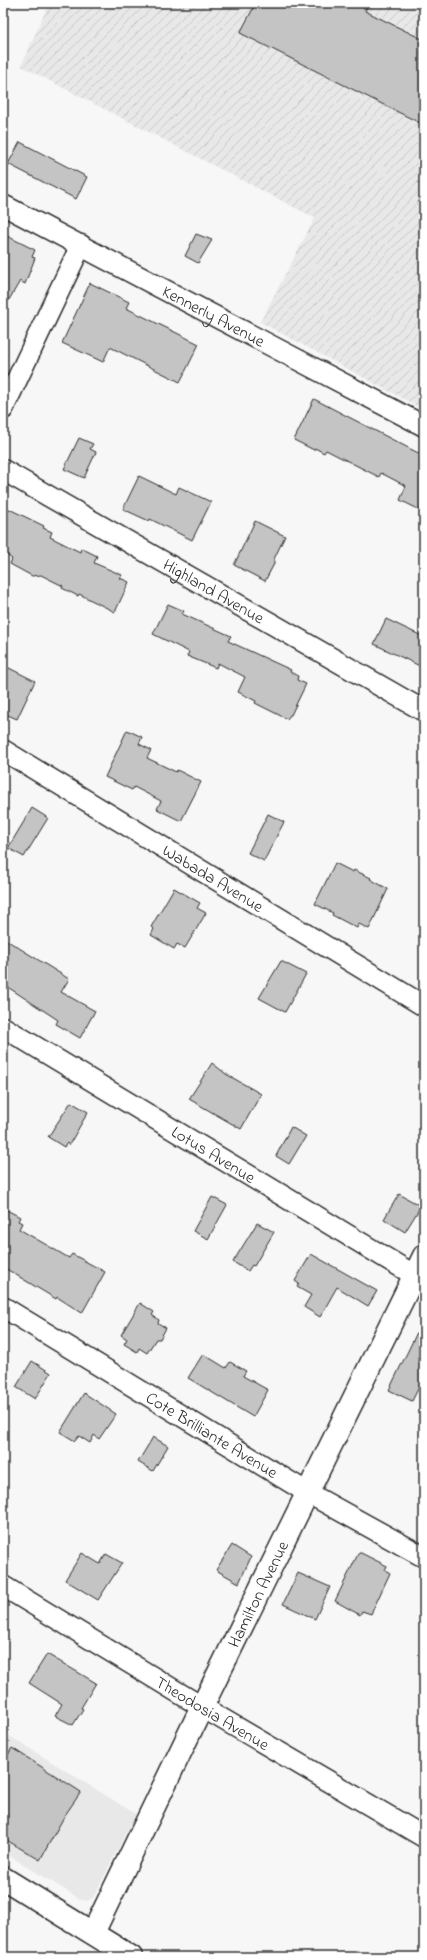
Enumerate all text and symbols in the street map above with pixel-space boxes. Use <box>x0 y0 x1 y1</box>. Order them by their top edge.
street label: Kennerly Avenue <box>157 280 269 354</box>
street label: Highland Avenue <box>158 553 269 631</box>
street label: Wabada Avenue <box>157 839 268 920</box>
street label: Lotus Avenue <box>166 1120 260 1191</box>
street label: Cote Brilliante Avenue <box>141 1386 282 1486</box>
street label: Hamilton Avenue <box>222 1537 296 1652</box>
street label: Theodosia Avenue <box>150 1670 274 1758</box>

